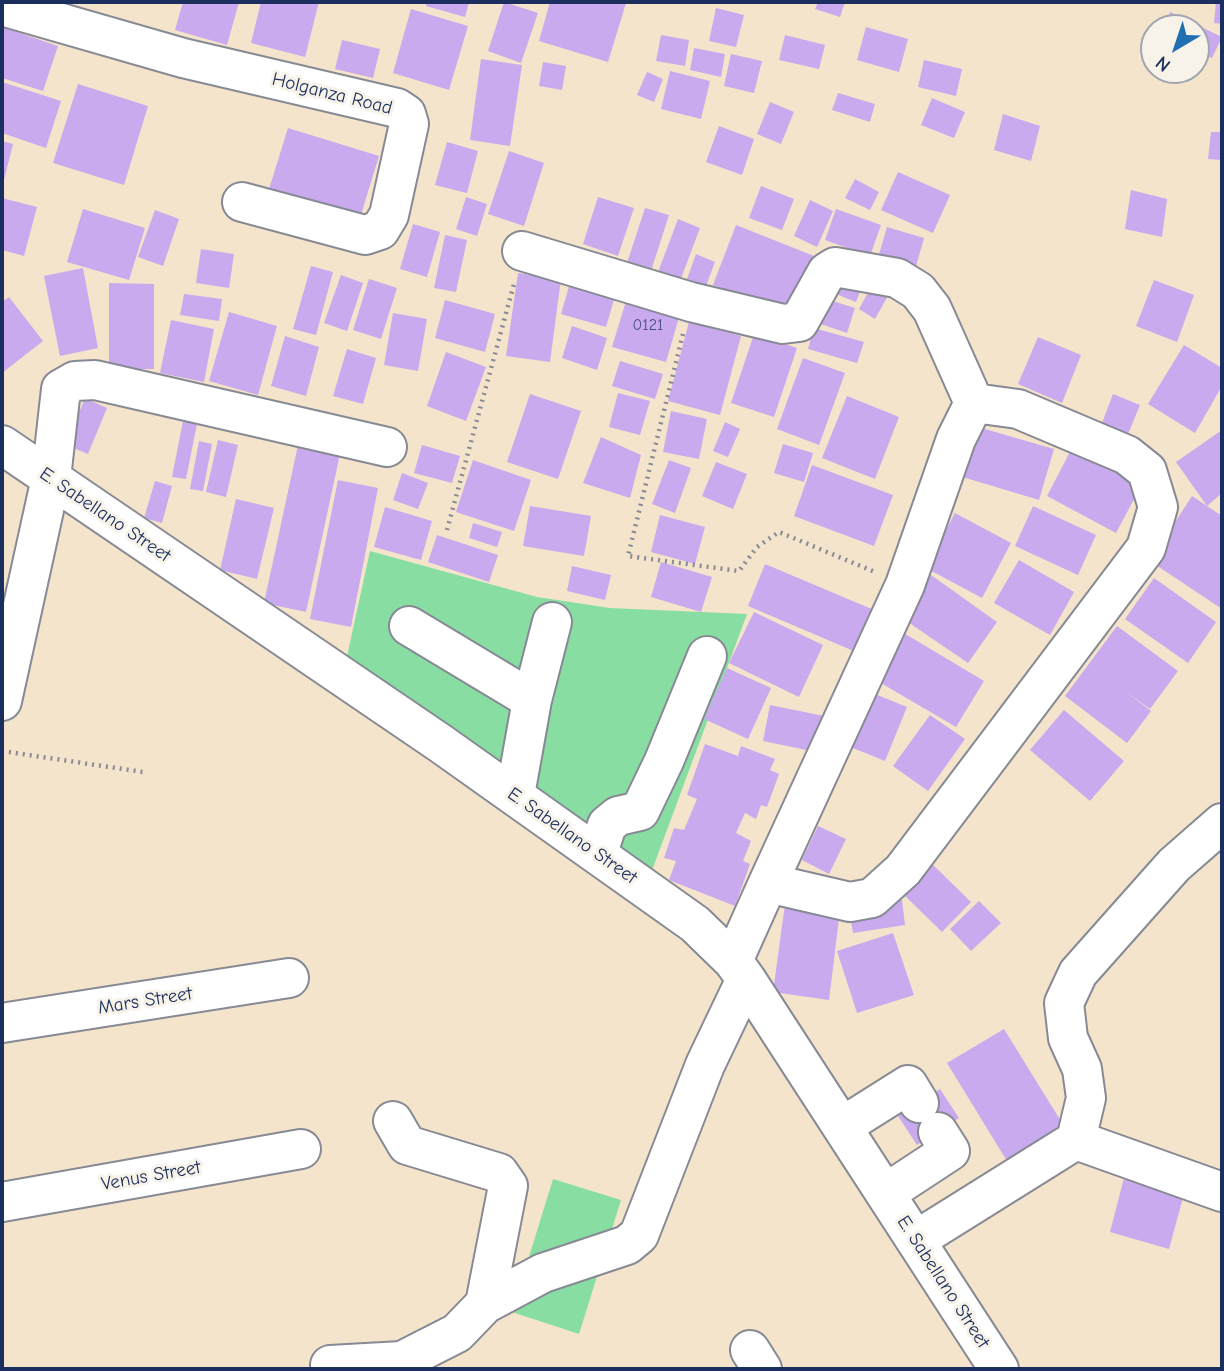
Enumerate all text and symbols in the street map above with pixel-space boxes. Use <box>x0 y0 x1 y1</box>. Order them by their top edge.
north arrow <box>1140 14 1210 84</box>
text: N <box>1151 51 1175 76</box>
street label: Holganza Road <box>269 68 395 120</box>
house number: 0121 <box>633 315 663 335</box>
street label: E. Sabellano Street <box>35 463 175 567</box>
street label: E. Sabellano Street <box>503 783 641 889</box>
street label: Mars Street <box>96 982 194 1020</box>
street label: Venus Street <box>99 1156 203 1196</box>
street label: E. Sabellano Street <box>892 1212 994 1352</box>

